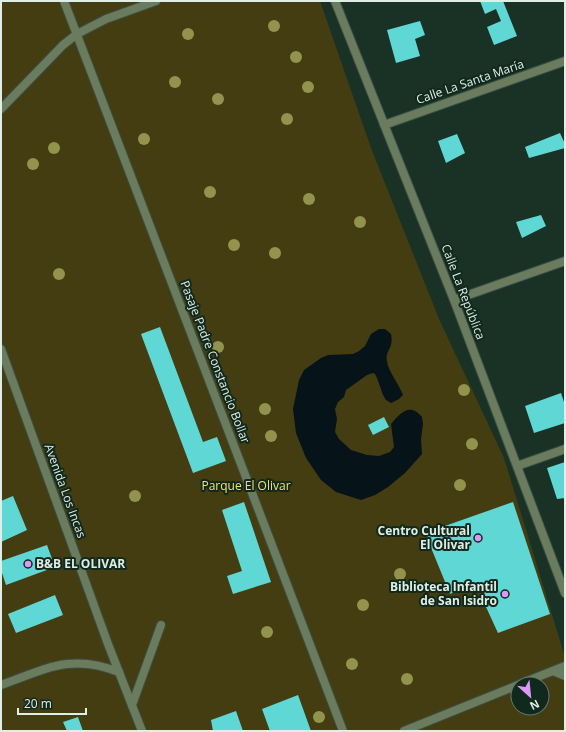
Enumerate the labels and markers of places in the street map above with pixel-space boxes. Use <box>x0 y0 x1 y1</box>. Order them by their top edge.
place label: Centro Cultural El Olivar <box>378 522 471 553</box>
marker: Centro Cultural El Olivar <box>473 533 483 543</box>
place label: B&B EL OLIVAR <box>36 555 125 572</box>
marker: B&B EL OLIVAR <box>23 559 33 569</box>
place label: Biblioteca Infantil de San Isidro <box>390 578 497 609</box>
marker: Biblioteca Infantil de San Isidro <box>500 589 510 599</box>

